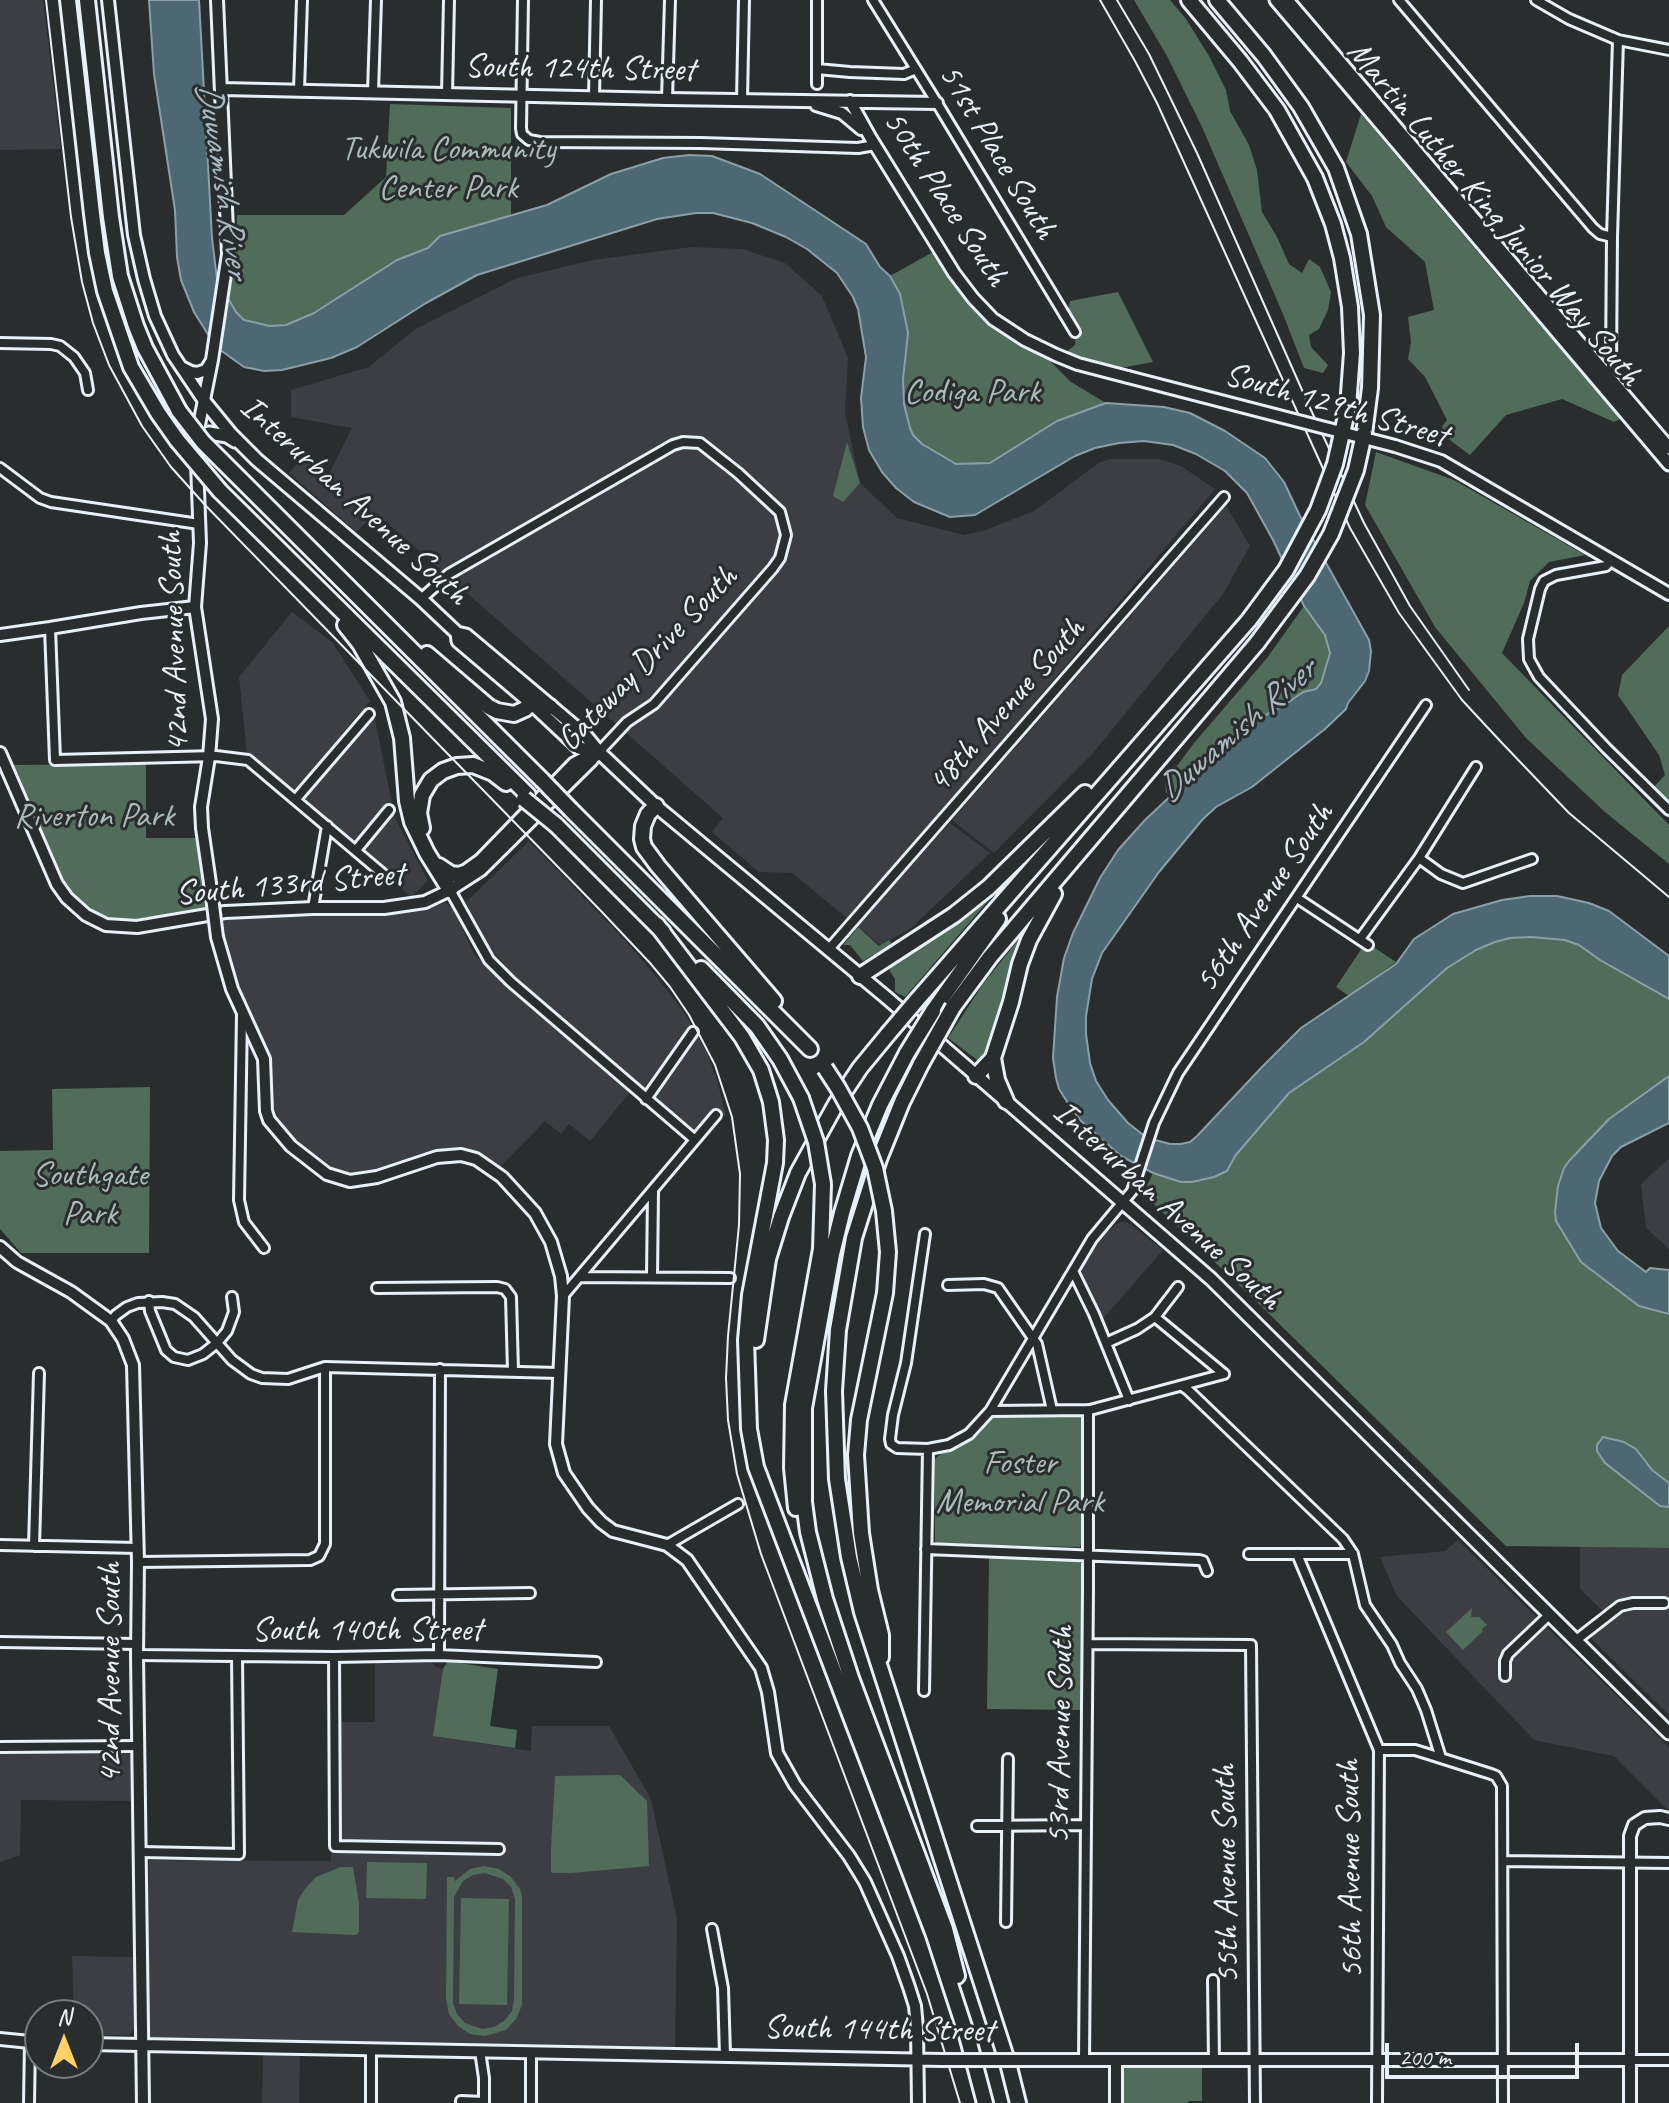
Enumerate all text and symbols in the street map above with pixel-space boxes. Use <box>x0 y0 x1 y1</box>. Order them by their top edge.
street label: Martin Luther King Junior Way South <box>1338 33 1650 395</box>
street label: South 124th Street <box>464 47 696 91</box>
street label: 51st Place South <box>929 57 1065 247</box>
water label: Duwamish River <box>185 80 259 280</box>
street label: 50th Place South <box>873 104 1017 294</box>
park label: Tukwila Community Center Park <box>341 130 555 210</box>
street label: South 129th Street <box>1220 355 1452 457</box>
park label: Codiga Park <box>904 373 1040 413</box>
street label: Interurban Avenue South <box>231 387 477 615</box>
street label: 42nd Avenue South <box>151 531 199 753</box>
street label: Gateway Drive South <box>549 558 747 760</box>
street label: 48th Avenue South <box>920 610 1094 802</box>
water label: Duwamish River <box>1149 650 1325 812</box>
street label: 56th Avenue South <box>1187 796 1343 1000</box>
park label: Riverton Park <box>14 797 174 837</box>
street label: South 133rd Street <box>174 855 406 915</box>
street label: Interurban Avenue South <box>1044 1092 1290 1320</box>
park label: Southgate Park <box>32 1156 148 1236</box>
park label: Foster Memorial Park <box>936 1444 1104 1524</box>
street label: 42nd Avenue South <box>91 1562 131 1784</box>
street label: South 140th Street <box>252 1611 482 1651</box>
street label: 53rd Avenue South <box>1039 1626 1083 1844</box>
street label: 56th Avenue South <box>1329 1759 1373 1979</box>
street label: 55th Avenue South <box>1205 1764 1249 1984</box>
north arrow <box>24 1999 104 2079</box>
text: N <box>57 2003 71 2031</box>
street label: South 144th Street <box>763 2008 995 2052</box>
scale bar <box>1389 2027 1583 2077</box>
text: 200 m <box>1399 2042 1451 2072</box>

